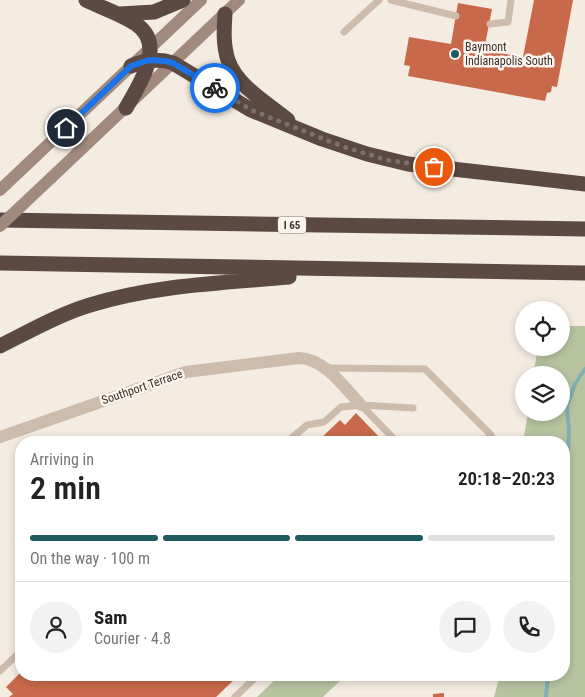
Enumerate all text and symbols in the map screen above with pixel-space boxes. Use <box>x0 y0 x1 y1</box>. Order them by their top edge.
place label: Baymont Indianapolis South <box>465 40 553 68</box>
marker: Baymont Indianapolis South <box>449 48 461 60</box>
courier <box>190 63 240 113</box>
icon: bike <box>201 74 229 102</box>
pin <box>45 107 87 149</box>
icon: home <box>52 114 80 142</box>
pin <box>413 146 455 188</box>
icon: bag <box>420 153 448 181</box>
road number: I 65 <box>278 216 306 234</box>
map controls <box>515 301 570 421</box>
button: locate <box>515 301 570 356</box>
street label: Southport Terrace <box>100 366 185 407</box>
button: layers <box>515 366 570 421</box>
text: Arriving in <box>30 450 94 469</box>
text: 20:18–20:23 <box>458 467 555 490</box>
text: 2 min <box>30 469 101 507</box>
text: On the way · 100 m <box>30 549 150 568</box>
button: person <box>30 601 82 653</box>
button: chat <box>439 601 491 653</box>
button: phone <box>503 601 555 653</box>
text: Sam <box>94 606 127 629</box>
text: Courier · 4.8 <box>94 629 171 648</box>

